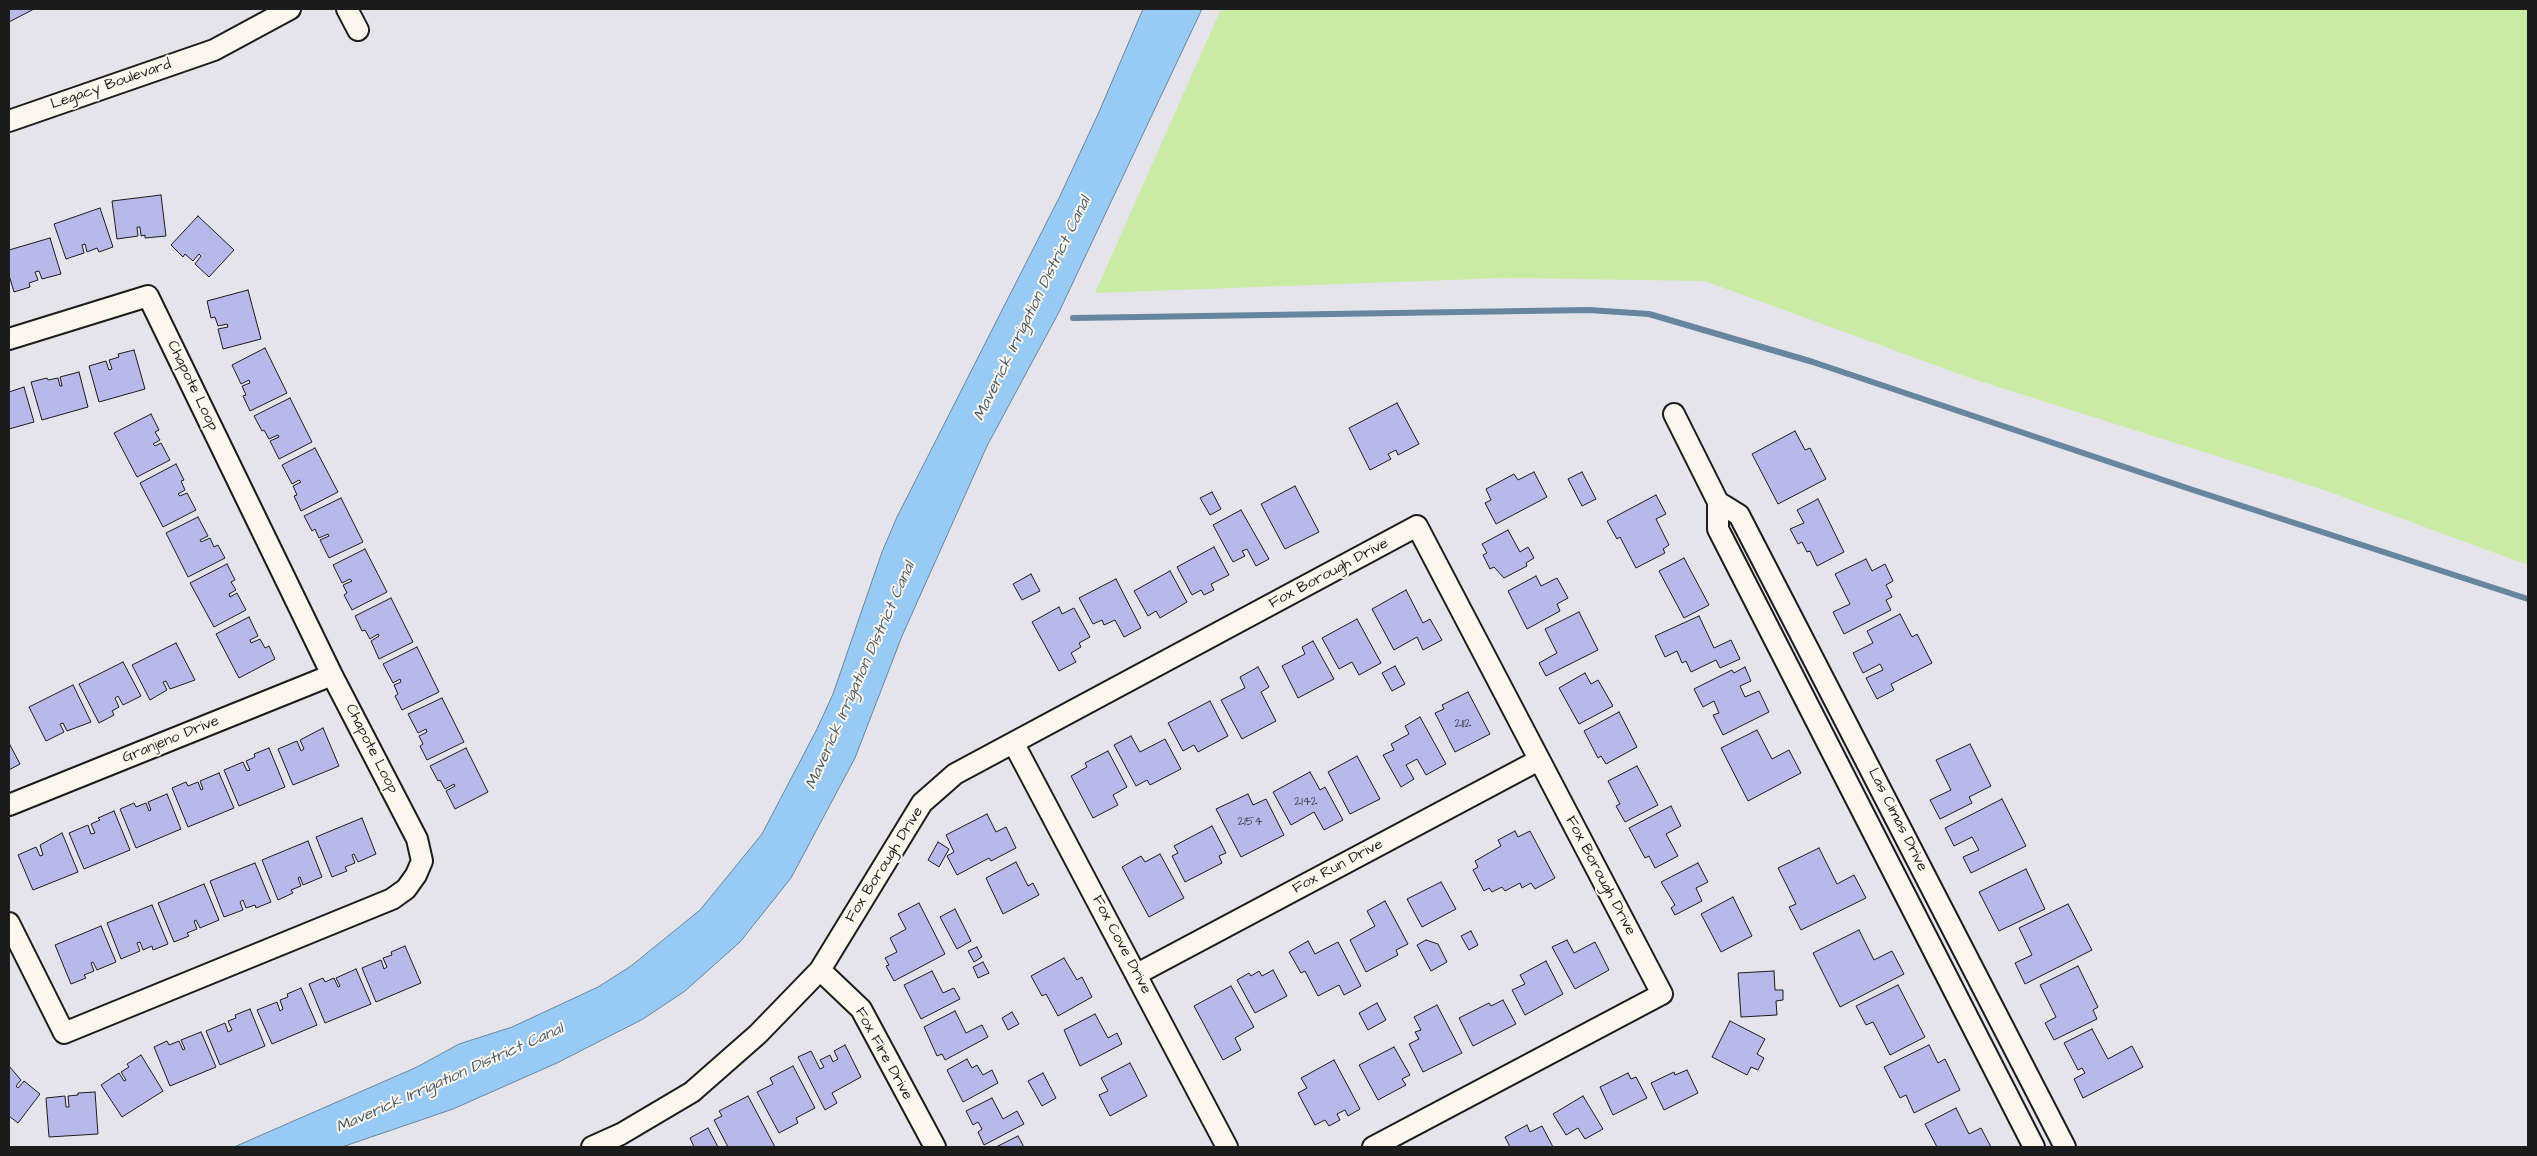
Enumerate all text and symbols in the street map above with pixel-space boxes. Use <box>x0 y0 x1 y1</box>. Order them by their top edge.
street label: Legacy Boulevard <box>48 56 174 114</box>
water label: Maverick Irrigation District Canal <box>970 194 1096 424</box>
street label: Chapote Loop <box>162 338 222 434</box>
street label: Fox Borough Drive <box>1266 535 1392 613</box>
water label: Maverick Irrigation District Canal <box>802 559 920 793</box>
street label: Chapote Loop <box>341 701 401 797</box>
street label: Granjeno Drive <box>120 712 222 768</box>
house number: 2112 <box>1455 717 1471 731</box>
street label: Las Cimas Drive <box>1863 765 1931 875</box>
house number: 2142 <box>1294 795 1318 809</box>
street label: Fox Borough Drive <box>842 804 928 926</box>
street label: Fox Borough Drive <box>1561 813 1639 939</box>
house number: 2154 <box>1237 815 1263 829</box>
street label: Fox Run Drive <box>1290 836 1386 898</box>
street label: Fox Cove Drive <box>1087 893 1155 997</box>
street label: Fox Fire Drive <box>850 1005 916 1103</box>
water label: Maverick Irrigation District Canal <box>333 1020 567 1138</box>

